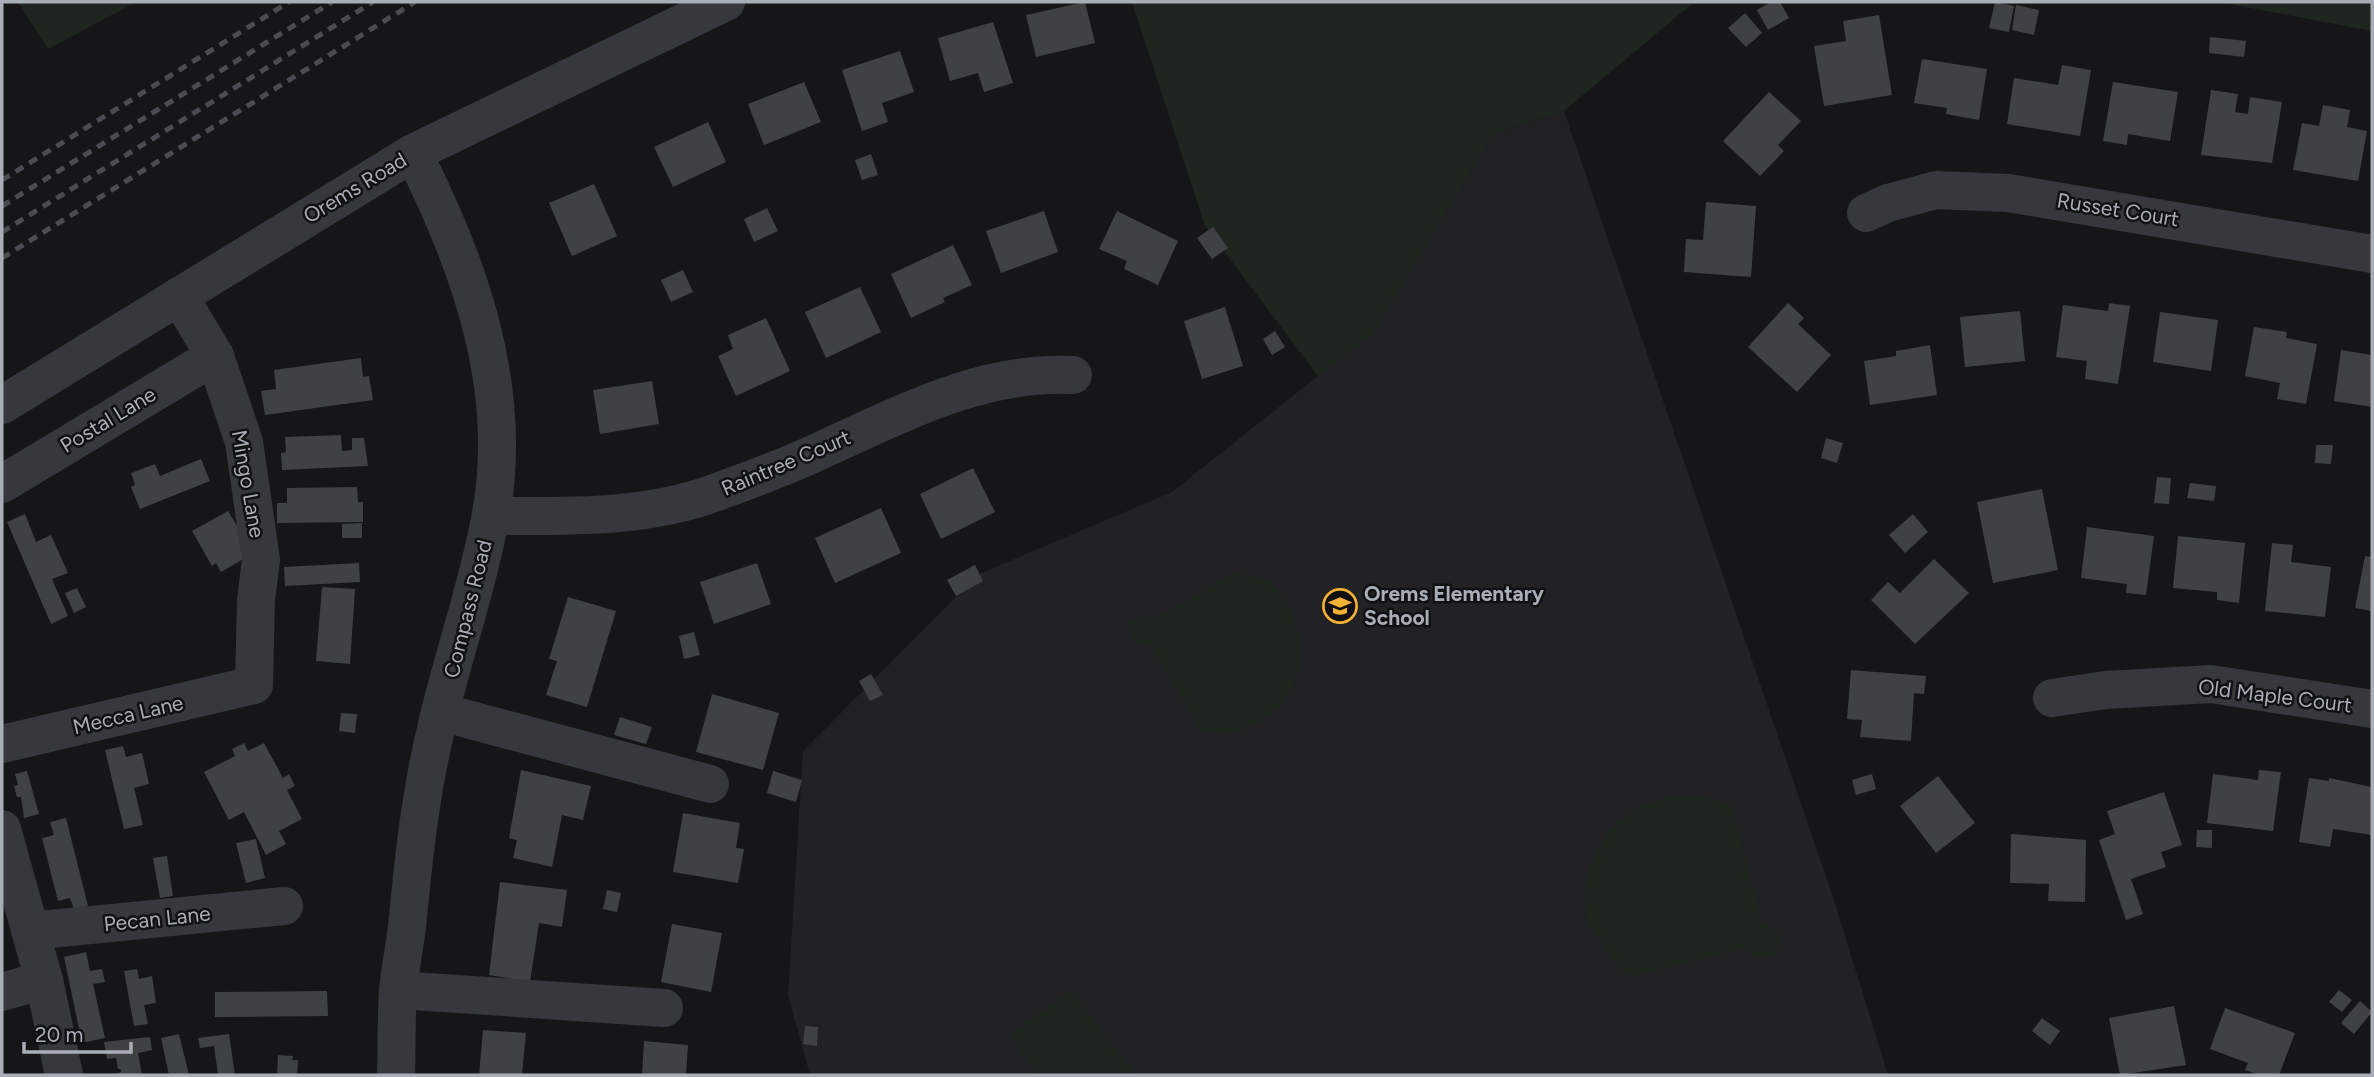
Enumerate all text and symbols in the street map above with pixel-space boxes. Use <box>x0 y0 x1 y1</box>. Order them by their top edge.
street label: Orems Road <box>299 147 411 228</box>
street label: Russet Court <box>2055 188 2181 231</box>
street label: Postal Lane <box>55 381 160 458</box>
street label: Raintree Court <box>718 424 854 501</box>
street label: Mingo Lane <box>227 428 270 540</box>
street label: Compass Road <box>438 537 497 681</box>
place label: Orems Elementary School <box>1364 581 1545 630</box>
school or university icon: Orems Elementary School <box>1321 587 1359 625</box>
street label: Old Maple Court <box>2197 674 2353 717</box>
street label: Mecca Lane <box>70 690 186 739</box>
street label: Pecan Lane <box>102 900 212 937</box>
scale bar <box>24 1010 131 1054</box>
text: 20 m <box>35 1022 83 1047</box>

